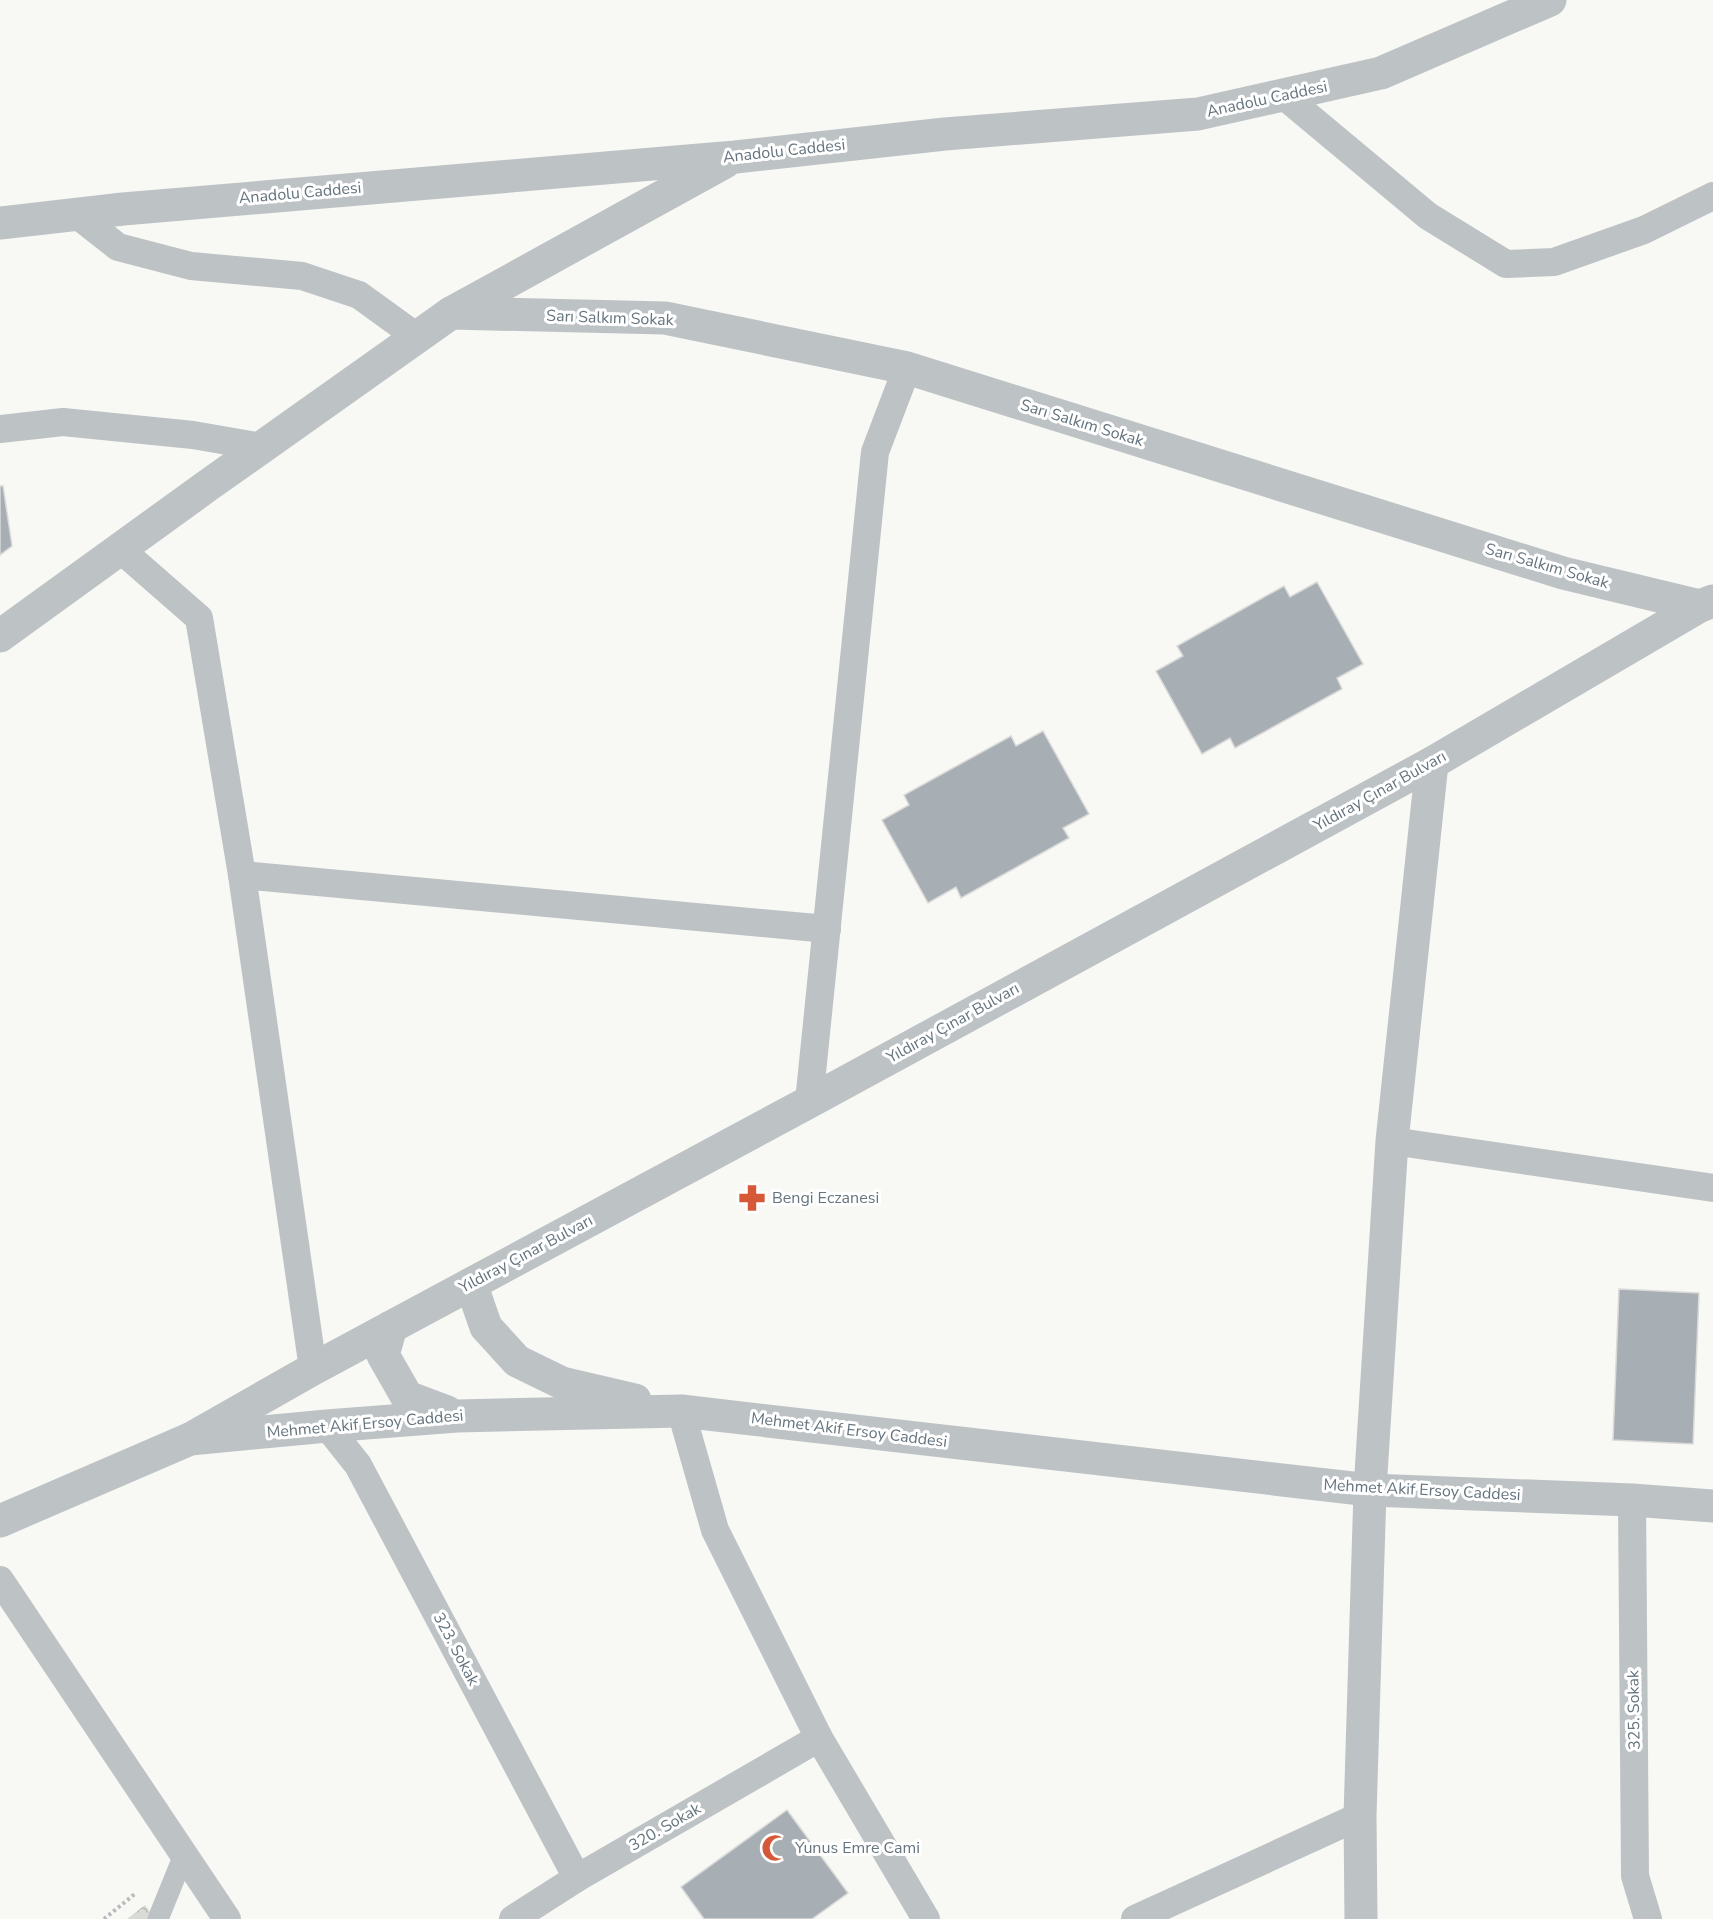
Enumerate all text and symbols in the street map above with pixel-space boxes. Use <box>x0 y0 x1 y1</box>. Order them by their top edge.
street label: Anadolu Caddesi <box>1205 75 1329 123</box>
street label: Anadolu Caddesi <box>722 134 846 168</box>
street label: Anadolu Caddesi <box>238 177 362 209</box>
street label: Sarı Salkım Sokak <box>546 305 675 331</box>
street label: Sarı Salkım Sokak <box>1018 394 1147 452</box>
street label: Sarı Salkım Sokak <box>1483 538 1612 594</box>
street label: Yıldıray Çınar Bulvarı <box>1309 745 1450 837</box>
street label: Yıldıray Çınar Bulvarı <box>882 977 1023 1069</box>
pharmacy icon: Bengi Eczanesi <box>737 1183 767 1213</box>
place label: Bengi Eczanesi <box>772 1187 879 1209</box>
street label: Yıldıray Çınar Bulvarı <box>454 1209 597 1299</box>
street label: Mehmet Akif Ersoy Caddesi <box>266 1404 464 1444</box>
street label: Mehmet Akif Ersoy Caddesi <box>750 1407 948 1453</box>
street label: Mehmet Akif Ersoy Caddesi <box>1323 1474 1521 1506</box>
street label: 323. Sokak <box>428 1609 485 1690</box>
street label: 325. Sokak <box>1622 1669 1646 1750</box>
street label: 320. Sokak <box>625 1797 706 1856</box>
mosque icon: Yunus Emre Cami <box>760 1833 790 1863</box>
place label: Yunus Emre Cami <box>794 1837 920 1859</box>

